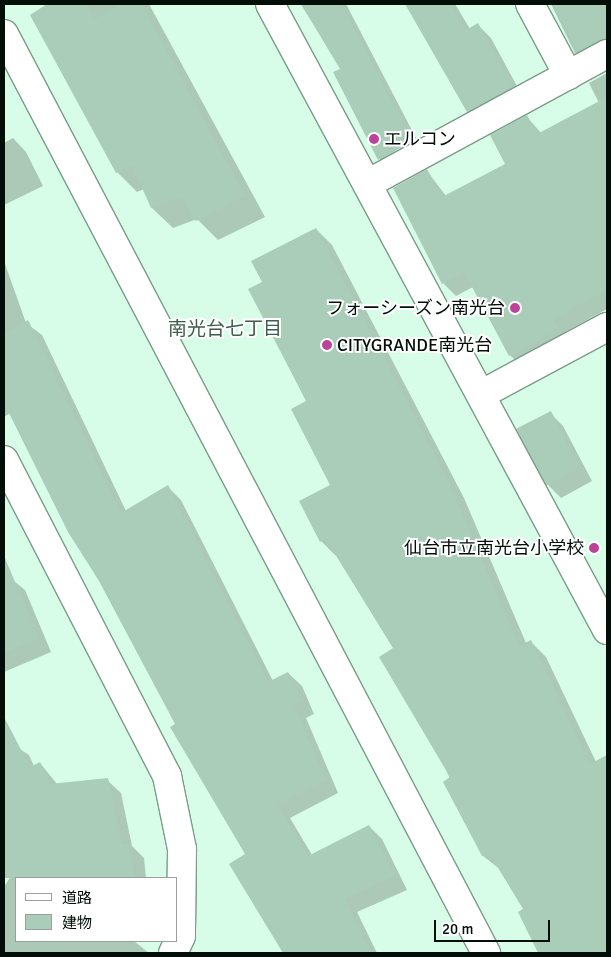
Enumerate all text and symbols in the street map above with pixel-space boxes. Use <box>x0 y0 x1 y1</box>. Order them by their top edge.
place label: エルコン <box>384 128 456 150</box>
marker: エルコン <box>368 133 380 145</box>
place label: フォーシーズン南光台 <box>325 297 505 319</box>
marker: フォーシーズン南光台 <box>509 302 521 314</box>
district label: 南光台七丁目 <box>168 319 282 341</box>
place label: CITYGRANDE南光台 <box>337 334 492 356</box>
marker: CITYGRANDE南光台 <box>321 339 333 351</box>
place label: 仙台市立南光台小学校 <box>404 537 584 559</box>
marker: 仙台市立南光台小学校 <box>588 542 600 554</box>
legend <box>15 877 178 942</box>
text: 道路 <box>62 889 92 907</box>
scale bar <box>436 910 552 942</box>
text: 建物 <box>62 914 92 932</box>
text: 20 m <box>442 920 473 938</box>

